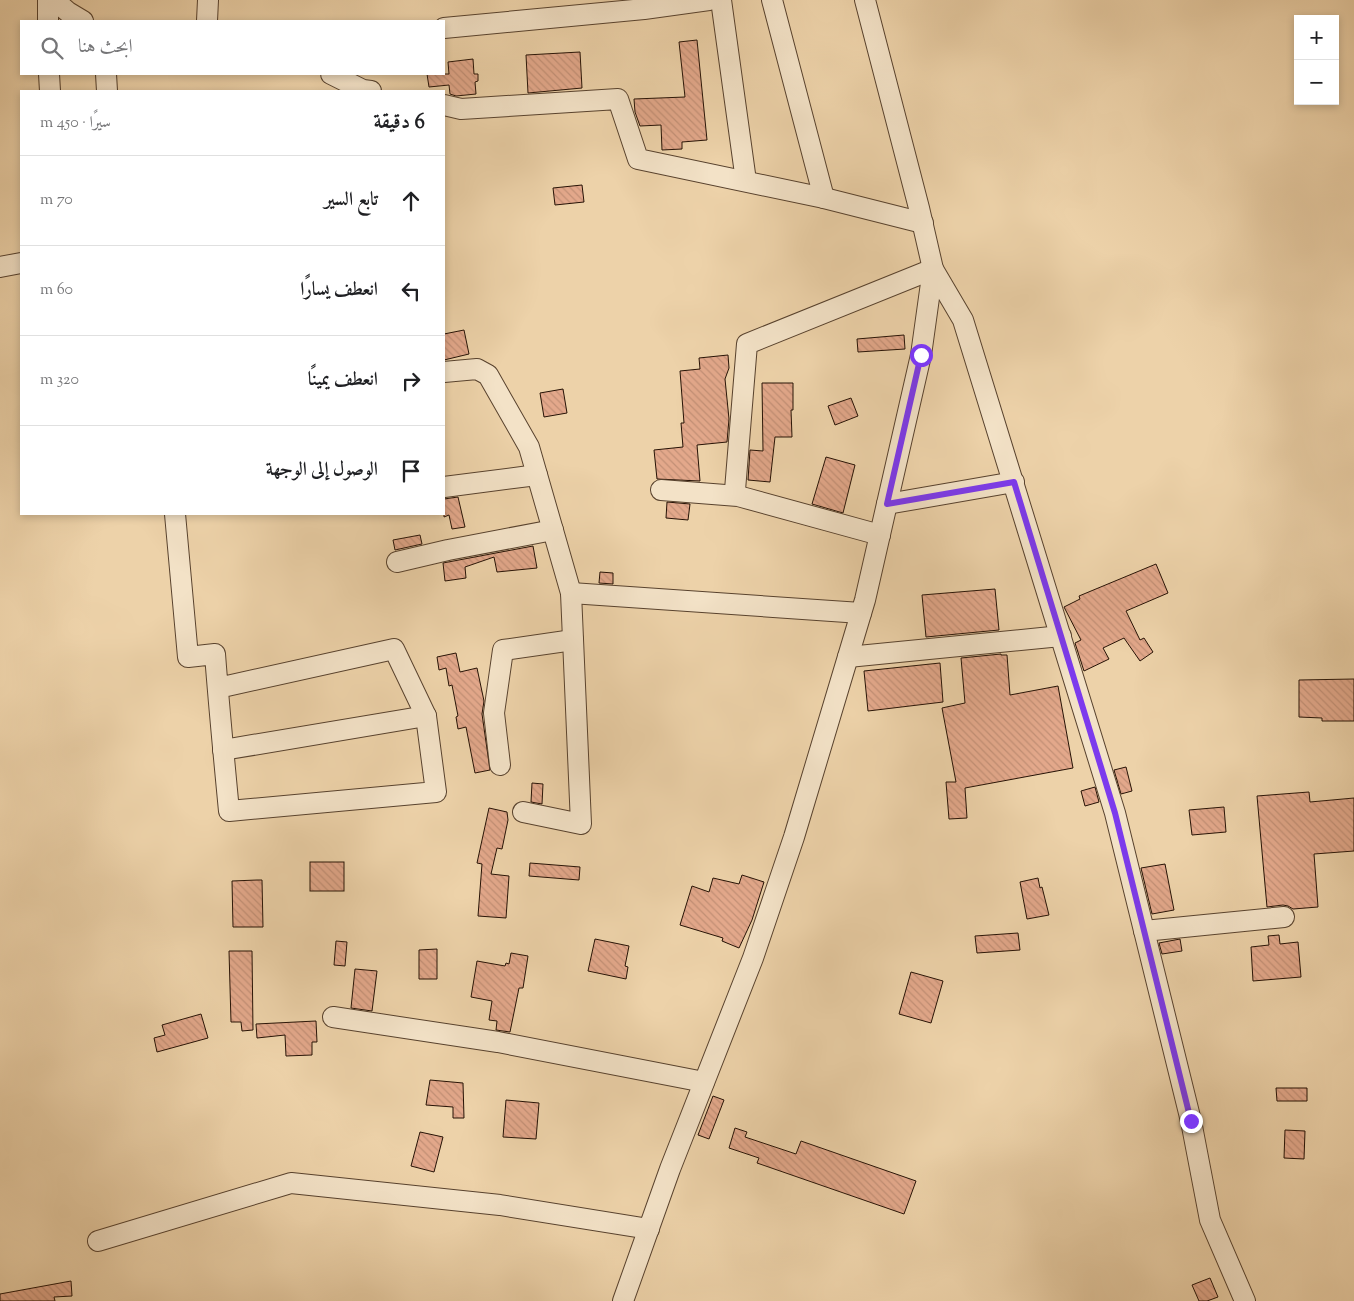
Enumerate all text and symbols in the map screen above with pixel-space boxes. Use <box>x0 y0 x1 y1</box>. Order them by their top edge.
map controls <box>1294 15 1339 105</box>
button: + <box>1294 15 1339 60</box>
search box <box>20 20 445 75</box>
icon: search <box>38 34 66 62</box>
text: ابحث هنا <box>78 34 133 61</box>
button: − <box>1294 60 1339 105</box>
text: 6 دقيقة <box>373 108 425 138</box>
text: سيرًا · 450 m <box>40 112 111 135</box>
text: تابع السير <box>324 187 378 214</box>
icon: ahead <box>397 187 425 215</box>
text: 70 m <box>40 189 73 212</box>
text: انعطف يسارًا <box>300 277 378 304</box>
icon: left <box>397 277 425 305</box>
text: 60 m <box>40 279 73 302</box>
route start <box>910 344 933 367</box>
text: انعطف يمينًا <box>308 367 378 394</box>
icon: right <box>397 367 425 395</box>
text: 320 m <box>40 369 79 392</box>
text: الوصول إلى الوجهة <box>266 457 378 484</box>
icon: arrive <box>397 457 425 485</box>
route end <box>1180 1110 1203 1133</box>

